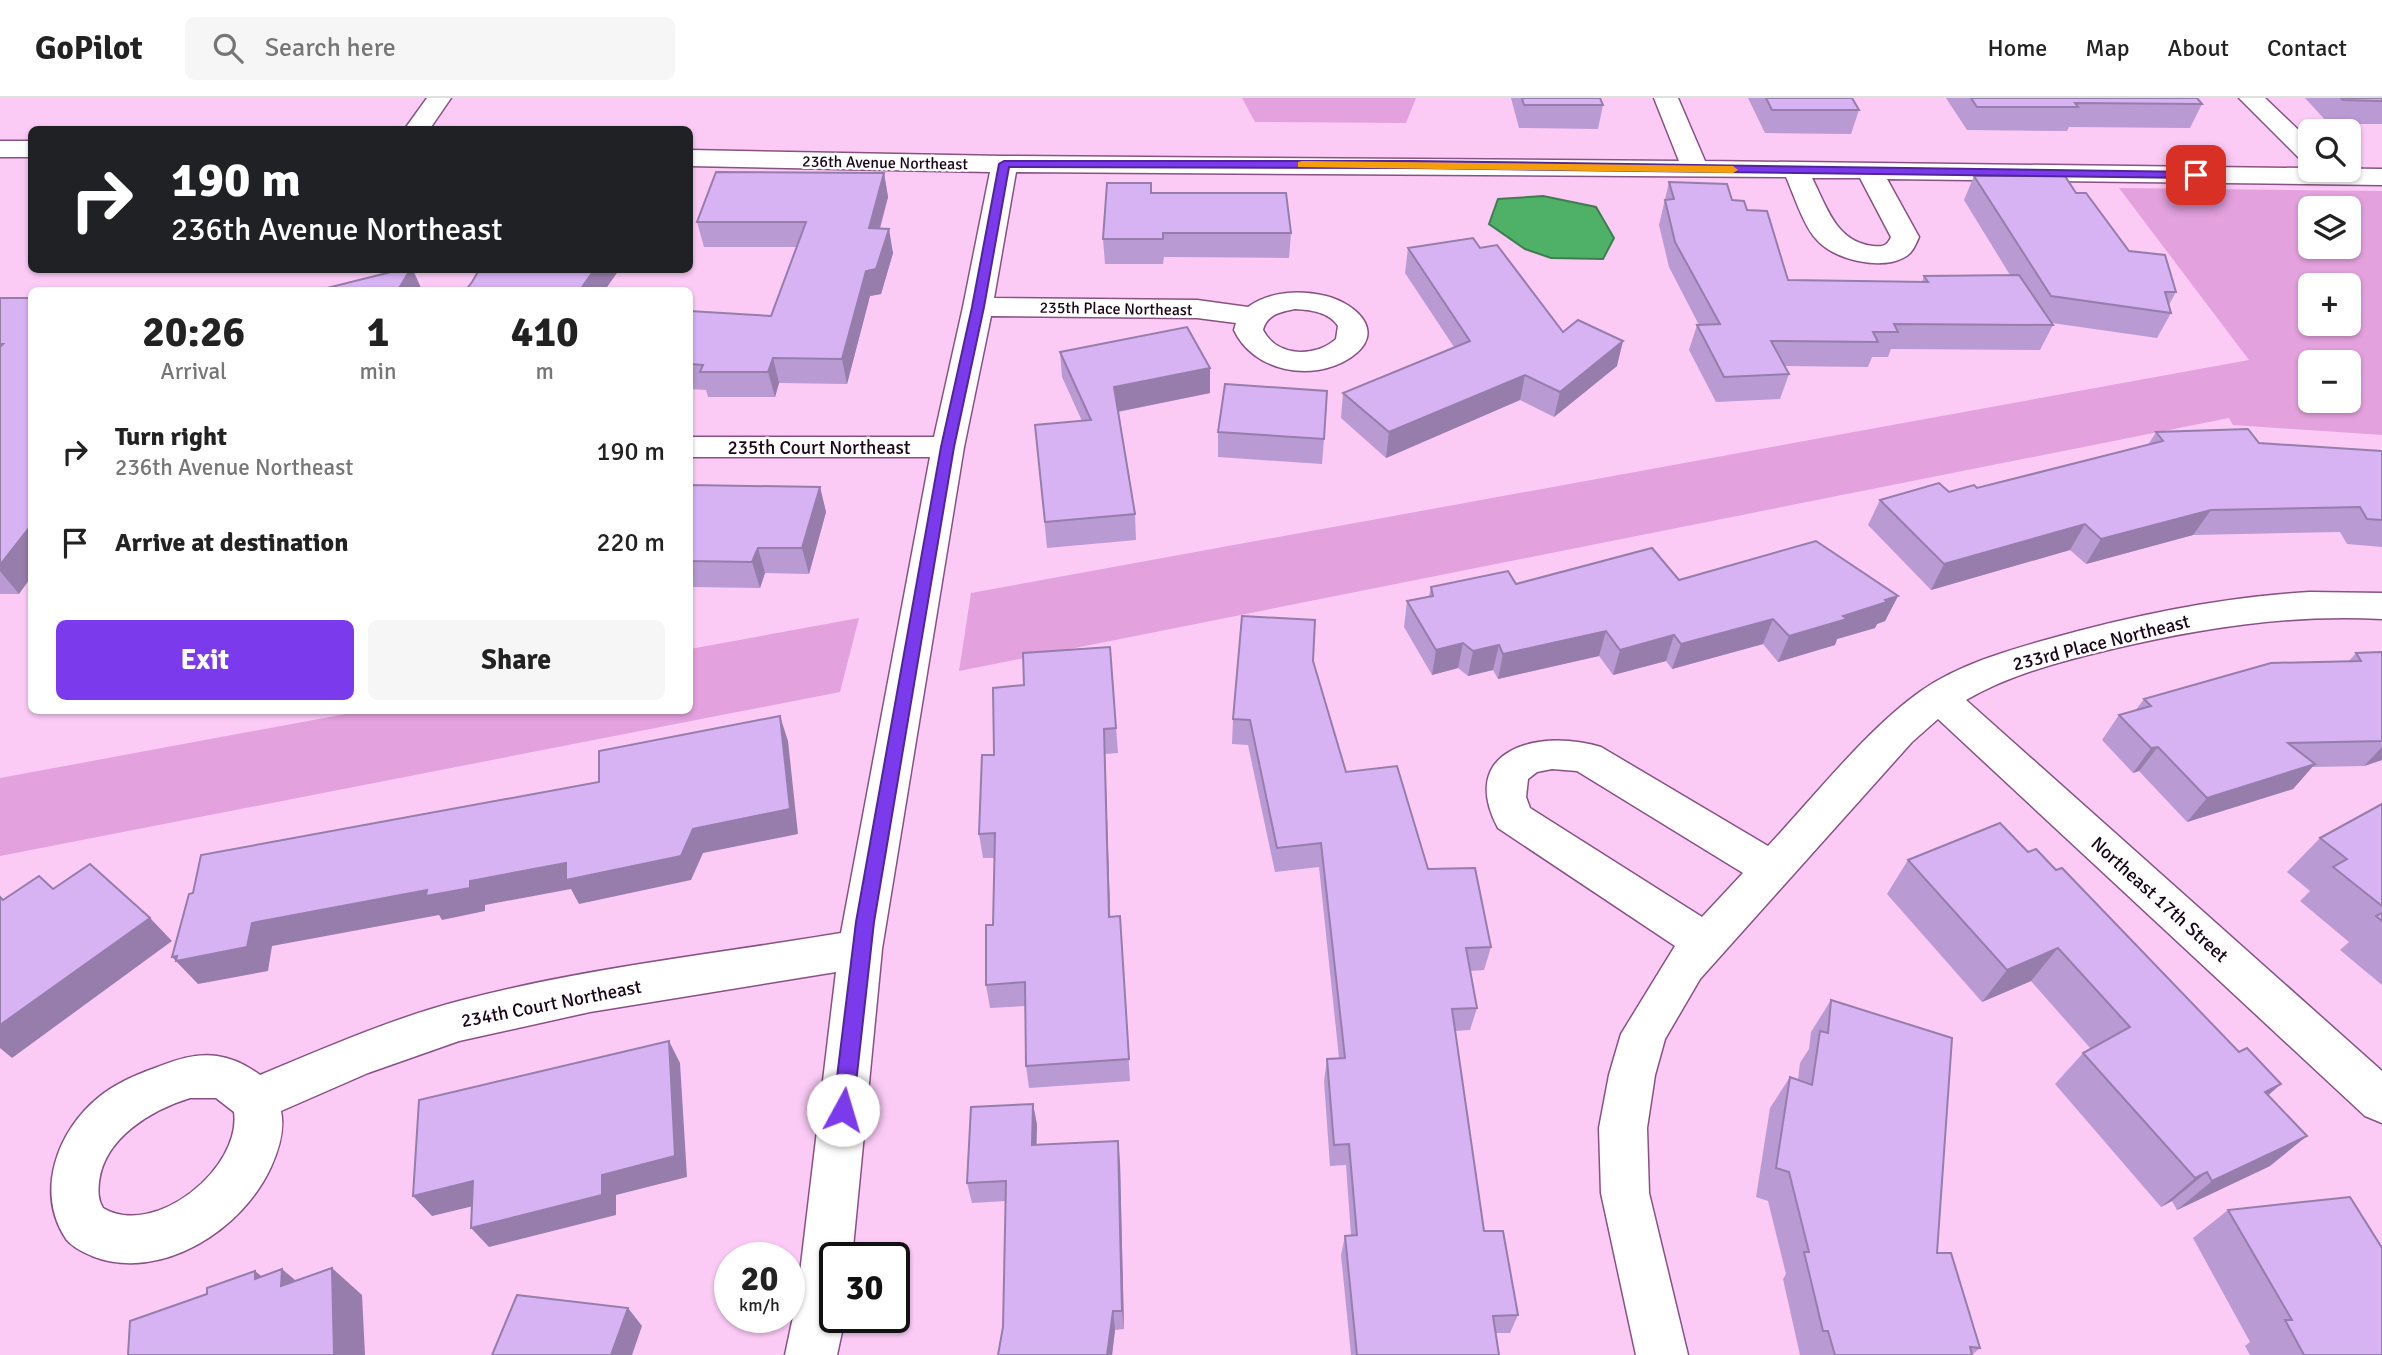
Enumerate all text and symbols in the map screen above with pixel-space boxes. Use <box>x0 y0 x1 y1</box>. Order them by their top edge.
search box <box>185 17 675 80</box>
text: GoPilot <box>35 28 143 69</box>
icon: search <box>209 29 247 67</box>
text: Search here <box>265 32 396 64</box>
text: Home <box>1987 33 2047 63</box>
text: Map <box>2085 33 2130 63</box>
text: About <box>2168 33 2229 63</box>
text: Contact <box>2267 33 2347 63</box>
map controls <box>2298 119 2361 413</box>
button: search <box>2298 119 2361 182</box>
pin <box>2166 145 2226 205</box>
text: 190 m <box>171 150 301 210</box>
street label: 236th Avenue Northeast <box>802 152 968 174</box>
icon: right <box>56 154 147 245</box>
icon: arrive <box>2177 156 2215 194</box>
button: layers <box>2298 196 2361 259</box>
text: 236th Avenue Northeast <box>171 210 503 249</box>
button: + <box>2298 273 2361 336</box>
street label: 235th Place Northeast <box>1039 298 1193 320</box>
text: 20:26 <box>142 307 245 358</box>
text: 1 <box>367 307 389 358</box>
text: 410 <box>511 307 579 358</box>
button: − <box>2298 350 2361 413</box>
text: Arrival <box>161 357 227 386</box>
text: min <box>359 357 397 386</box>
text: m <box>536 357 554 386</box>
text: Turn right <box>115 421 227 453</box>
icon: right <box>56 433 94 471</box>
text: 190 m <box>596 436 665 468</box>
street label: 235th Court Northeast <box>727 436 911 460</box>
text: 236th Avenue Northeast <box>115 453 353 482</box>
icon: arrive <box>56 524 94 562</box>
text: Arrive at destination <box>115 527 348 559</box>
text: 220 m <box>596 527 665 559</box>
street label: 233rd Place Northeast <box>2010 609 2193 677</box>
button: Exit <box>56 620 354 700</box>
button: Share <box>368 620 665 700</box>
street label: Northeast 17th Street <box>2086 832 2233 968</box>
street label: 234th Court Northeast <box>459 975 644 1033</box>
position arrow <box>806 1073 880 1147</box>
speed limit sign: 30 <box>819 1242 910 1333</box>
text: 20 <box>741 1257 778 1300</box>
text: km/h <box>739 1294 780 1316</box>

